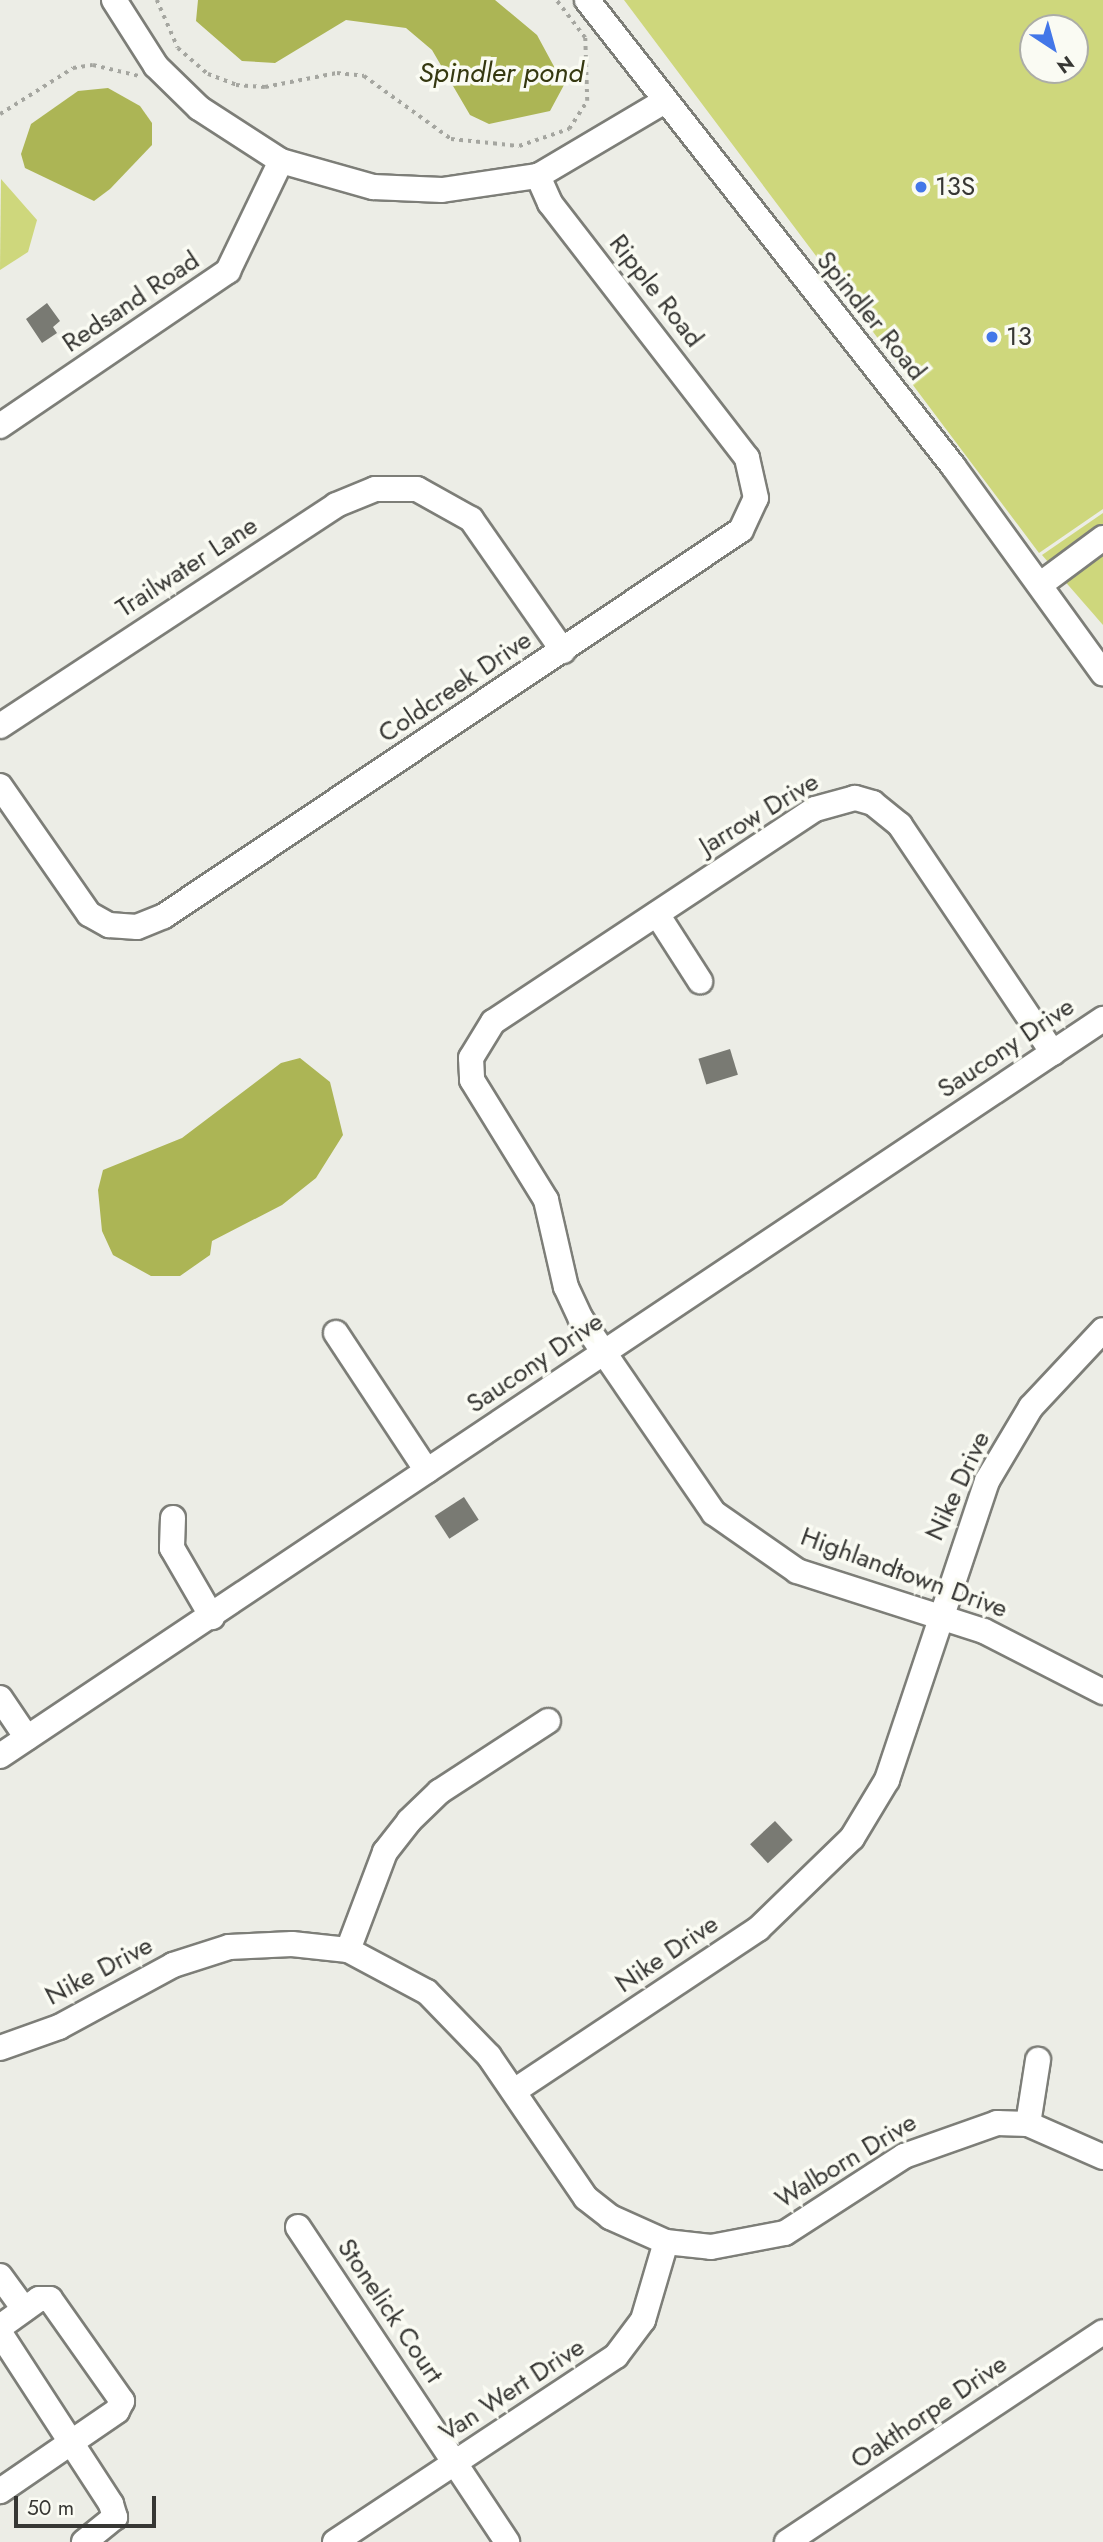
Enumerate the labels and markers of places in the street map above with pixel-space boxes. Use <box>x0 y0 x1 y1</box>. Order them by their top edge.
place label: 13S <box>935 171 975 203</box>
marker: 13S <box>913 179 929 195</box>
place label: 13 <box>1006 321 1032 353</box>
marker: 13 <box>984 329 1000 345</box>

